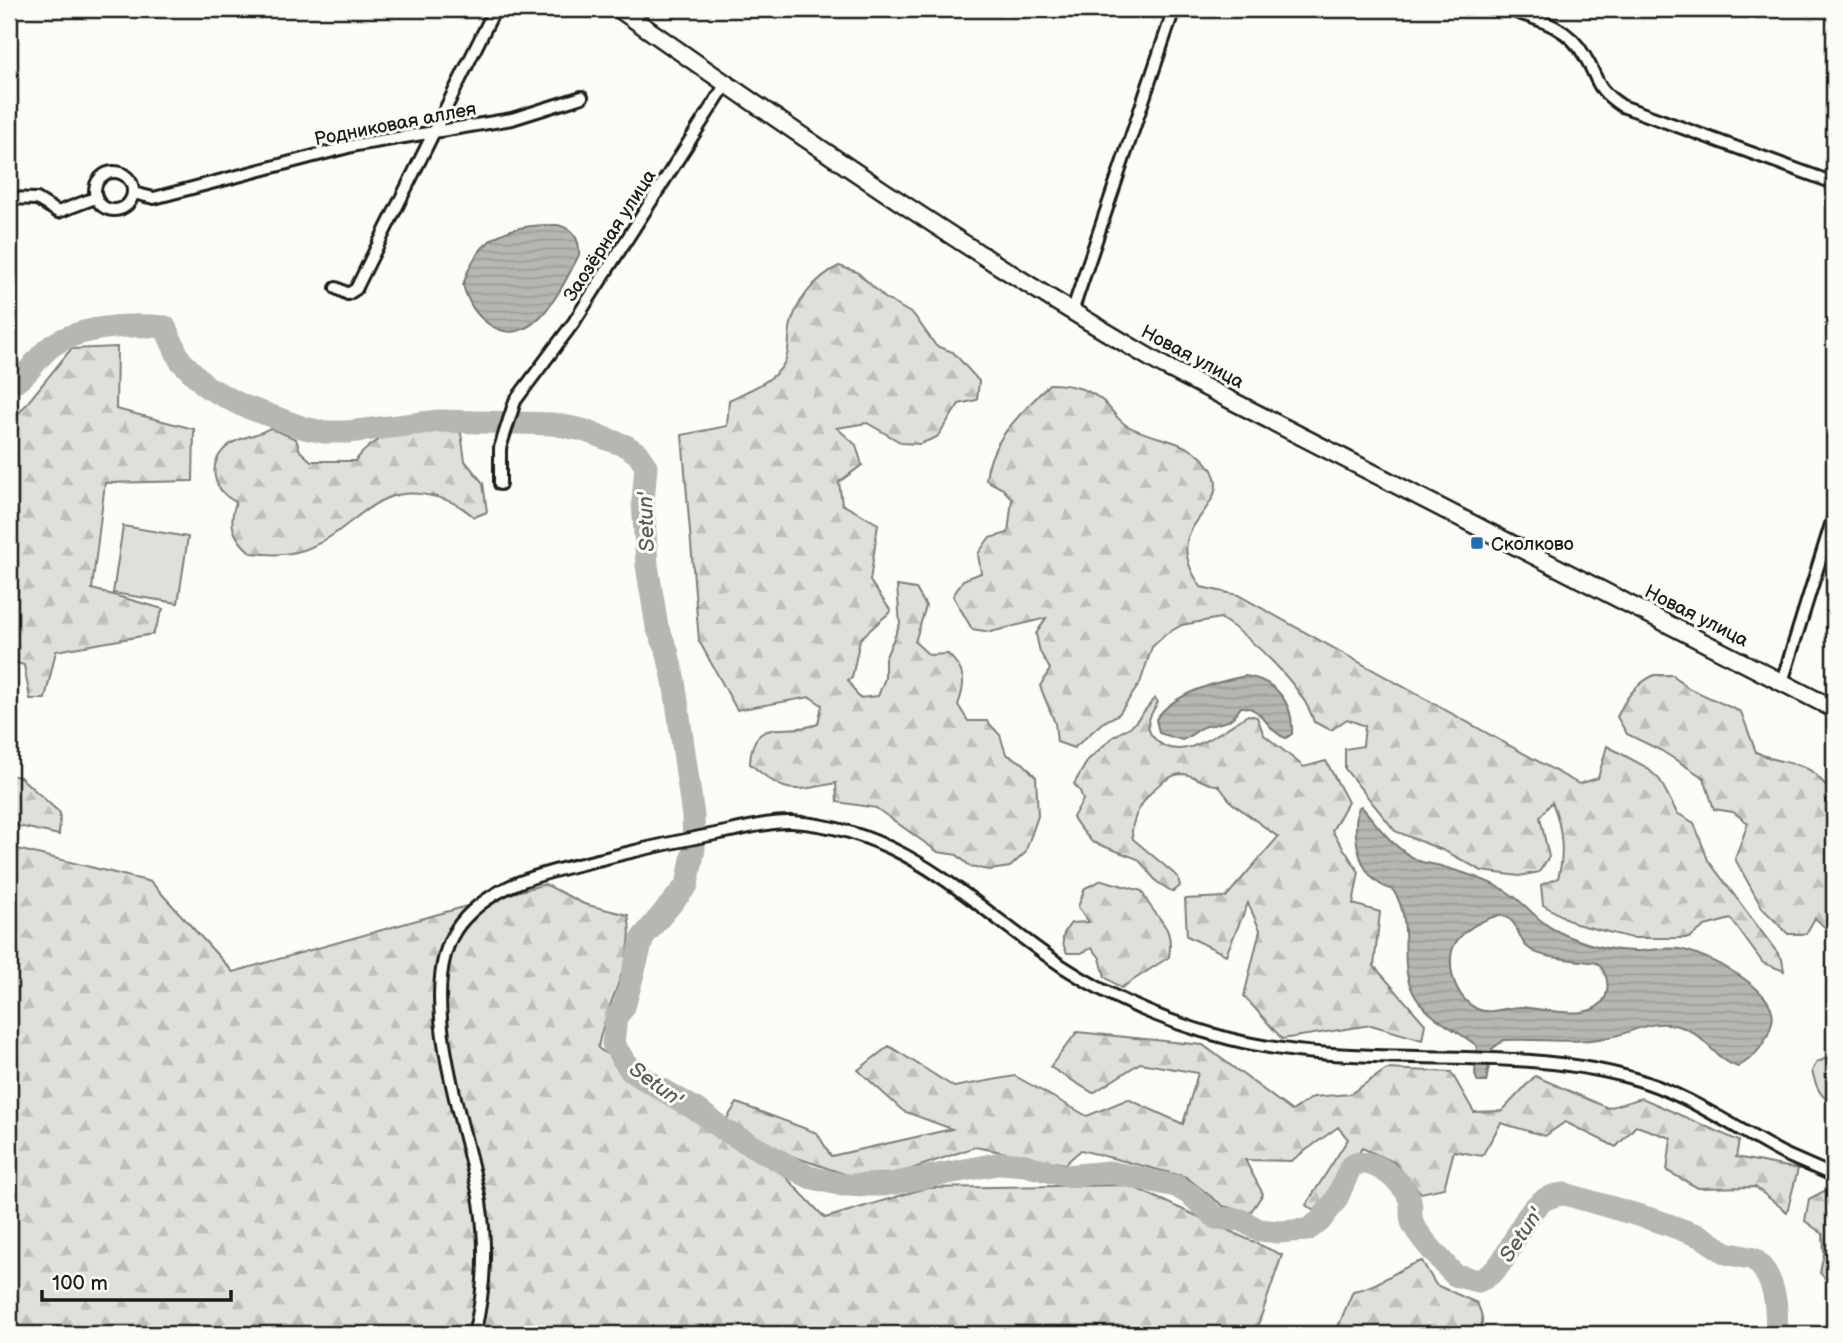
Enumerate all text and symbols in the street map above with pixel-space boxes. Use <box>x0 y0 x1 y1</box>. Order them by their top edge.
street label: Родниковая аллея <box>312 97 478 151</box>
street label: Заозёрная улица <box>559 166 661 306</box>
street label: Новая улица <box>1137 321 1248 394</box>
water label: Setun' <box>633 490 660 552</box>
place label: Сколково <box>1491 533 1574 556</box>
marker: Сколково <box>1469 535 1485 551</box>
street label: Новая улица <box>1641 580 1752 652</box>
water label: Setun' <box>624 1057 688 1113</box>
water label: Setun' <box>1494 1202 1549 1267</box>
scale bar <box>42 1259 231 1303</box>
text: 100 m <box>52 1271 108 1296</box>

